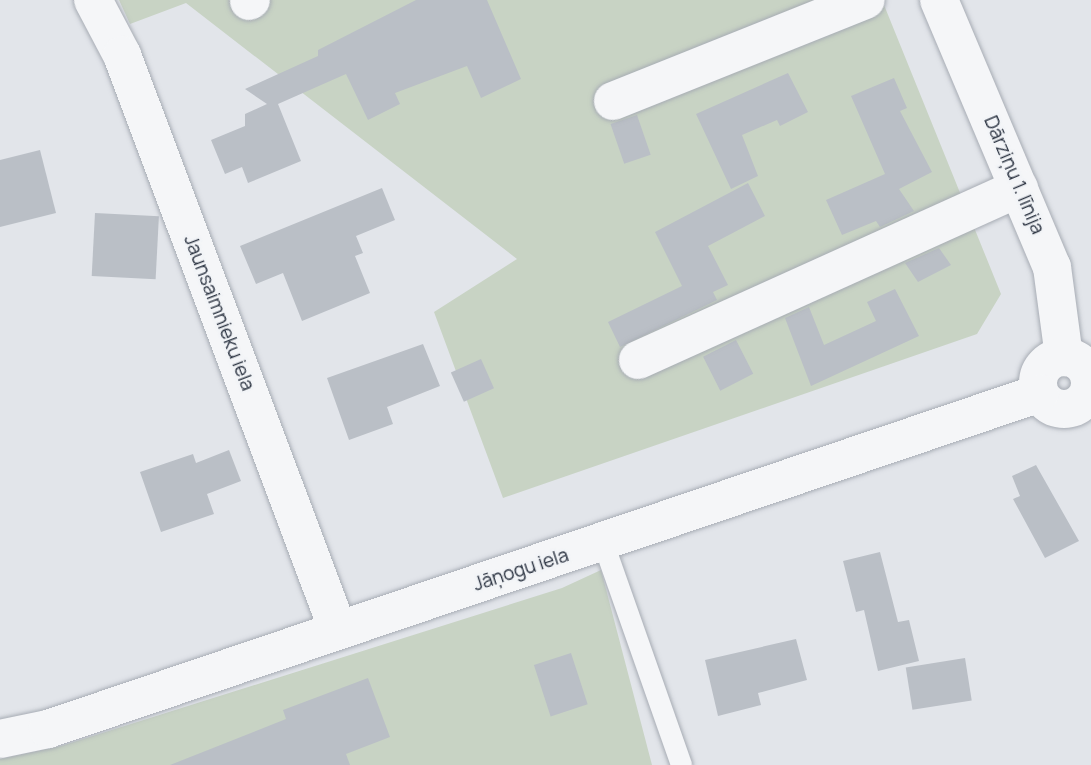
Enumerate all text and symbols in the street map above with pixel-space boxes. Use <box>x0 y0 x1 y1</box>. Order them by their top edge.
street label: Dārziņu 1. līnija <box>979 112 1049 238</box>
street label: Jaunsaimnieku iela <box>179 232 259 394</box>
street label: Jāņogu iela <box>471 544 571 596</box>

